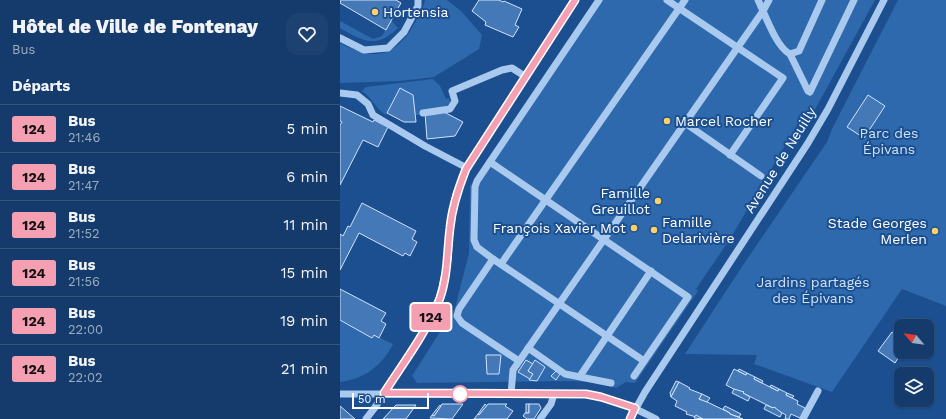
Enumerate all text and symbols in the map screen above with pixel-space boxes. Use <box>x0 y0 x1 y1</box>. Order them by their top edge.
place label: Hortensia <box>383 4 449 20</box>
marker: Hortensia <box>370 7 380 17</box>
button: heart <box>286 13 328 55</box>
text: Hôtel de Ville de Fontenay <box>12 15 258 38</box>
text: Bus <box>12 42 35 57</box>
text: Départs <box>12 77 70 95</box>
street label: Avenue de Neuilly <box>741 103 820 216</box>
text: Bus <box>68 112 96 130</box>
place label: Marcel Rocher <box>675 113 773 129</box>
marker: Marcel Rocher <box>662 116 672 126</box>
text: 5 min <box>287 120 328 138</box>
text: 124 <box>22 121 46 137</box>
park label: Parc des Épivans <box>860 125 918 157</box>
text: 21:46 <box>68 130 100 145</box>
text: Bus <box>68 160 96 178</box>
text: 6 min <box>286 168 328 186</box>
text: 124 <box>22 169 46 185</box>
text: 21:47 <box>68 178 99 193</box>
place label: Famille Greuillot <box>591 185 650 217</box>
marker: Famille Greuillot <box>653 196 663 206</box>
text: Bus <box>68 208 96 226</box>
place label: Famille Delarivière <box>662 214 734 246</box>
place label: Stade Georges Merlen <box>828 215 927 247</box>
text: 11 min <box>284 216 328 234</box>
text: 124 <box>22 217 46 233</box>
place label: François Xavier Mot <box>493 220 626 236</box>
marker: François Xavier Mot <box>629 223 639 233</box>
marker: Famille Delarivière <box>649 225 659 235</box>
text: 21:52 <box>68 226 100 241</box>
marker: Stade Georges Merlen <box>930 226 940 236</box>
text: Bus <box>68 256 96 274</box>
text: 15 min <box>281 264 328 282</box>
text: 124 <box>22 265 46 281</box>
text: 21:56 <box>68 274 100 289</box>
park label: Jardins partagés des Épivans <box>756 274 870 306</box>
text: Bus <box>68 304 96 322</box>
line badge: 124 <box>408 304 454 330</box>
text: 124 <box>419 309 443 325</box>
text: 19 min <box>280 312 328 330</box>
text: 124 <box>22 313 46 329</box>
north arrow <box>894 319 934 359</box>
map controls <box>894 319 934 407</box>
text: 22:00 <box>68 322 103 337</box>
text: Bus <box>68 352 96 370</box>
text: 21 min <box>281 360 328 378</box>
text: 124 <box>22 361 46 377</box>
button: layers <box>894 367 934 407</box>
text: 22:02 <box>68 370 103 385</box>
unlabelled marker <box>451 385 469 403</box>
scale bar <box>352 391 429 410</box>
text: 50 m <box>358 393 385 406</box>

